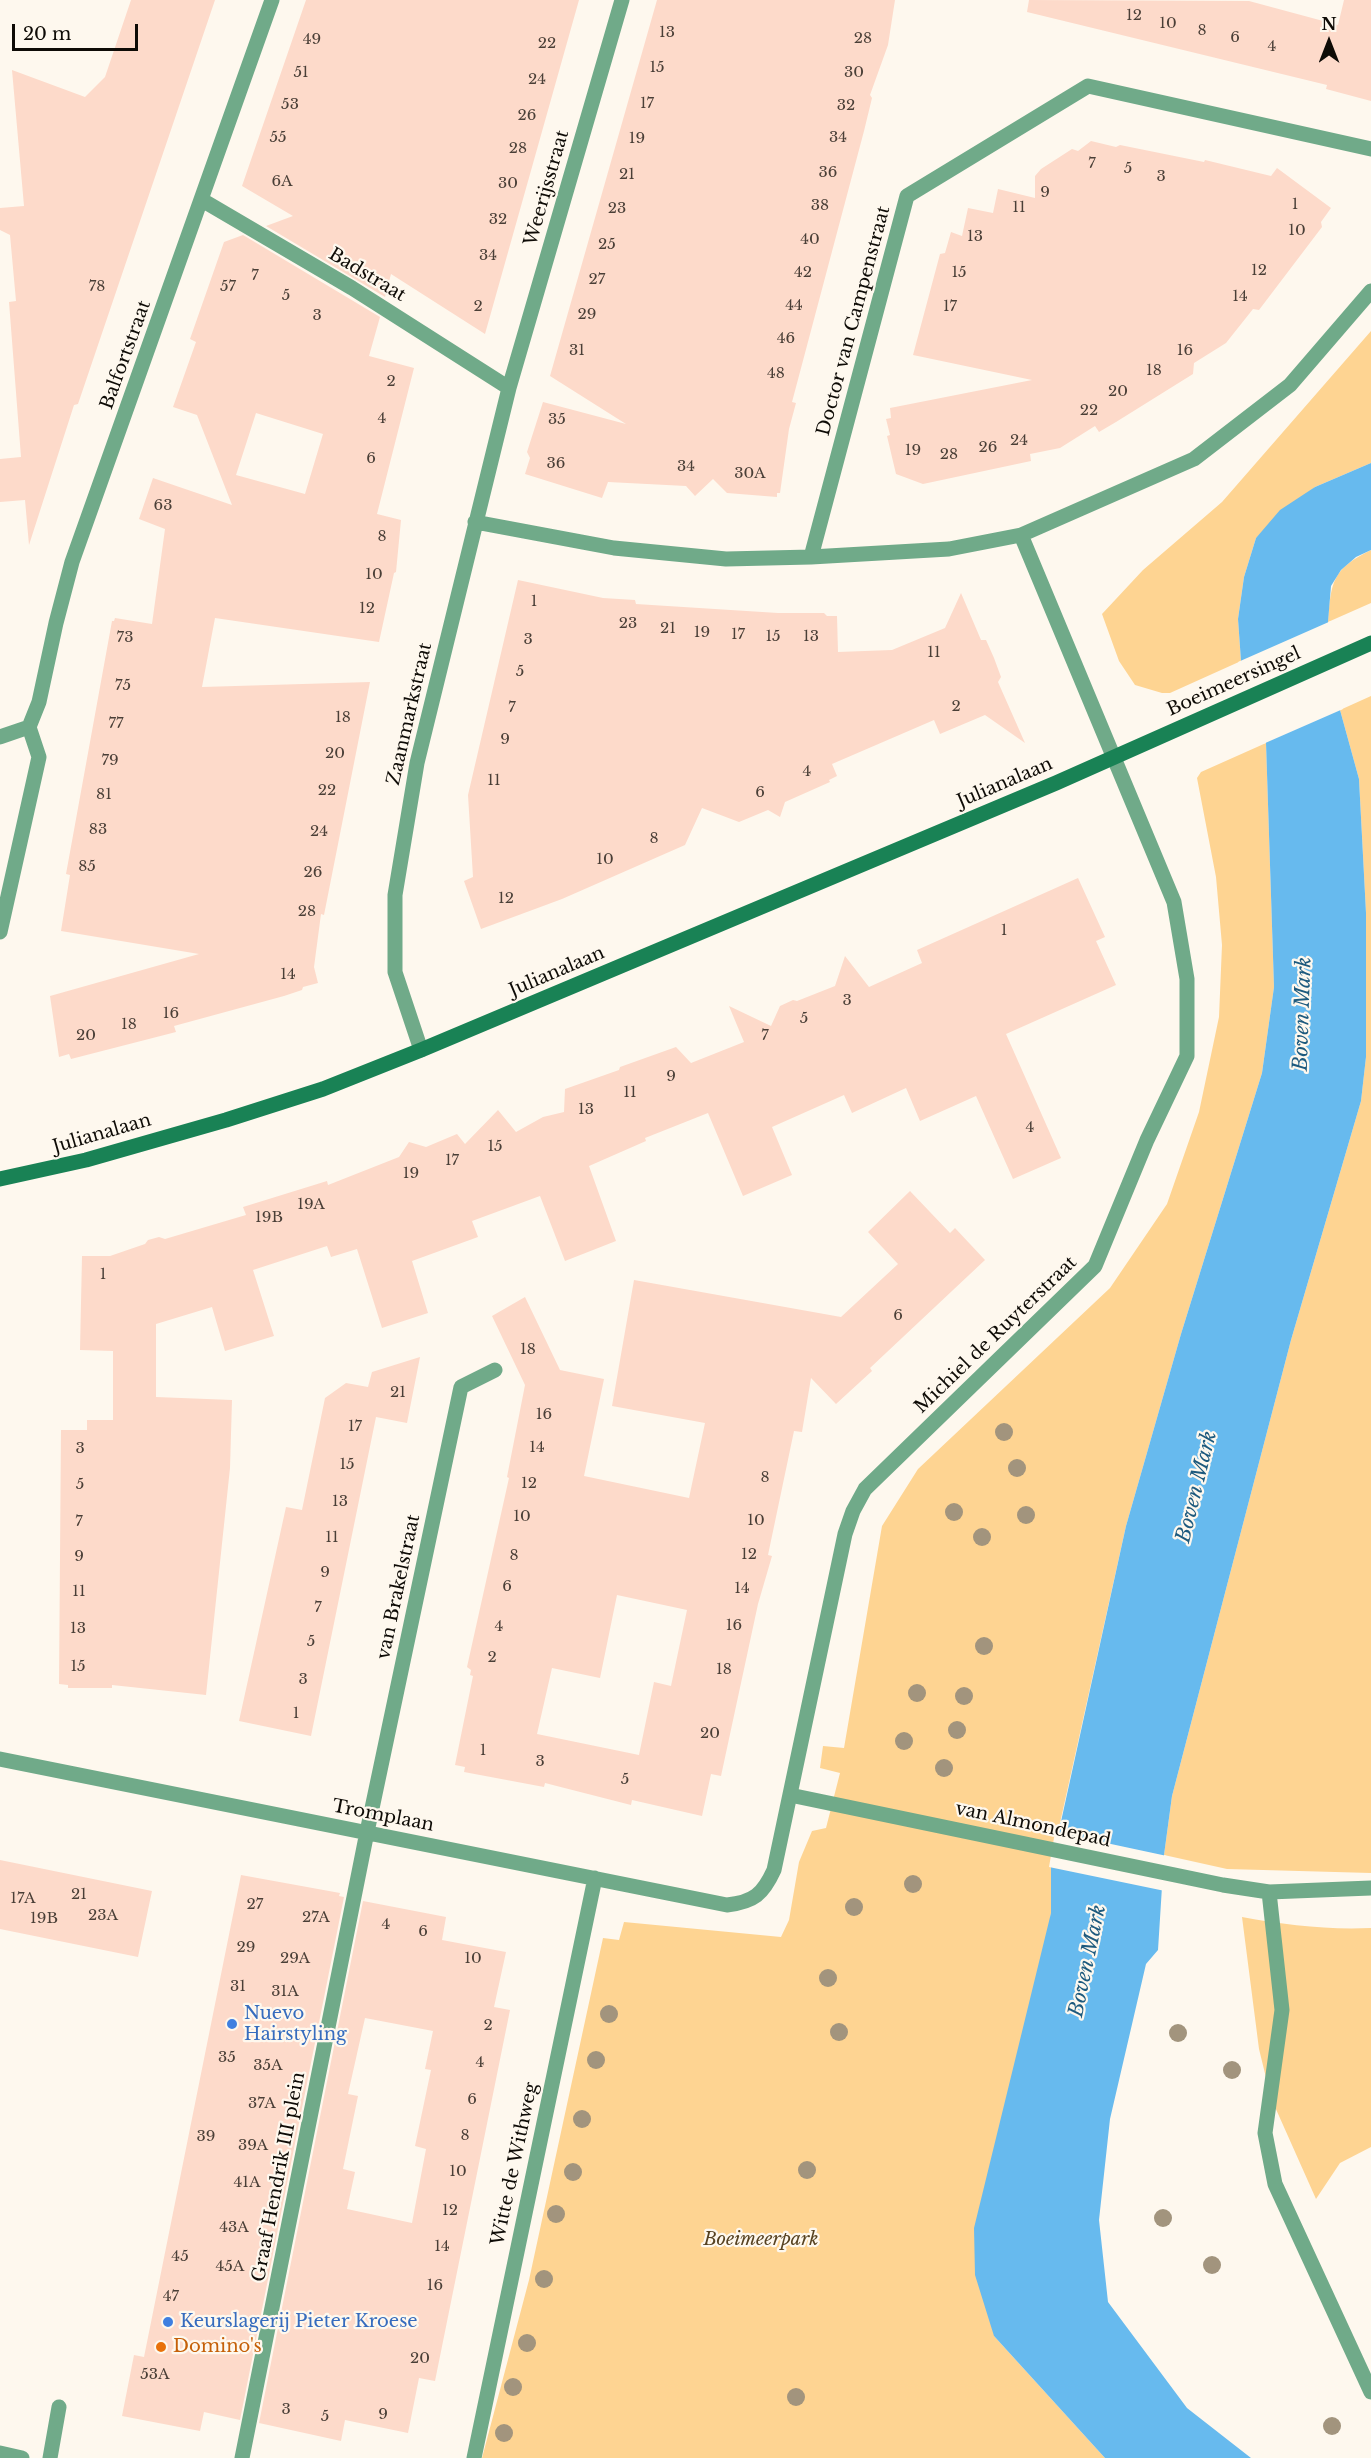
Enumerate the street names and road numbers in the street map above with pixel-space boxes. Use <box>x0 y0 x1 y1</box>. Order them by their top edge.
street label: Weerijsstraat <box>520 128 574 248</box>
street label: Doctor van Campenstraat <box>813 204 895 438</box>
street label: Badstraat <box>324 244 410 306</box>
street label: Balfortstraat <box>96 298 156 412</box>
street label: Zaanmarkstraat <box>383 641 437 787</box>
street label: Boeimeersingel <box>1164 643 1304 721</box>
street label: Julianalaan <box>954 753 1056 813</box>
street label: Julianalaan <box>506 942 608 1002</box>
street label: Julianalaan <box>50 1110 154 1158</box>
street label: Michiel de Ruyterstraat <box>911 1252 1081 1418</box>
street label: van Brakelstraat <box>373 1513 425 1661</box>
street label: Tromplaan <box>330 1796 436 1836</box>
street label: van Almondepad <box>953 1798 1113 1852</box>
street label: Graaf Hendrik III plein <box>248 2070 310 2284</box>
street label: Witte de Withweg <box>487 2081 543 2247</box>

